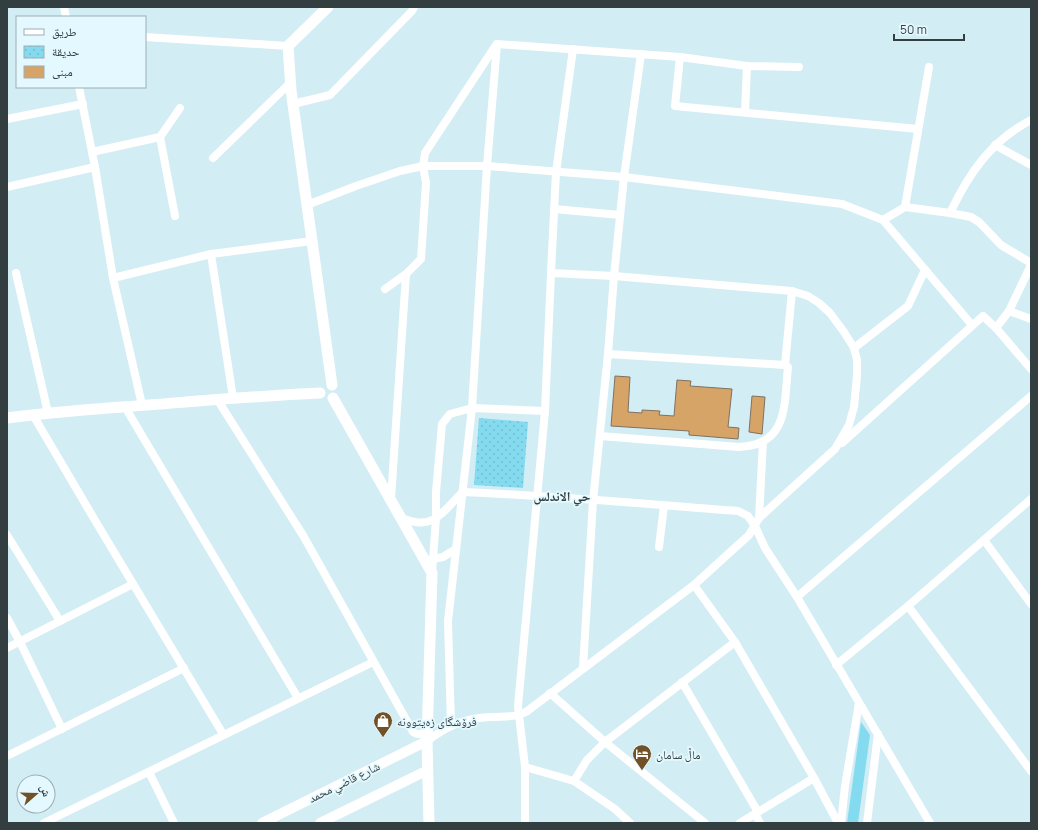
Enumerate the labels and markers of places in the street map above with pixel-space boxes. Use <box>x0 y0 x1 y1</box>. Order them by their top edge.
shop icon: فرۆشگای زەیتوونە <box>372 710 394 738</box>
place label: فرۆشگای زەیتوونە <box>397 713 477 730</box>
hotel icon: ماڵ سامان <box>631 743 653 771</box>
place label: ماڵ سامان <box>656 746 701 763</box>

